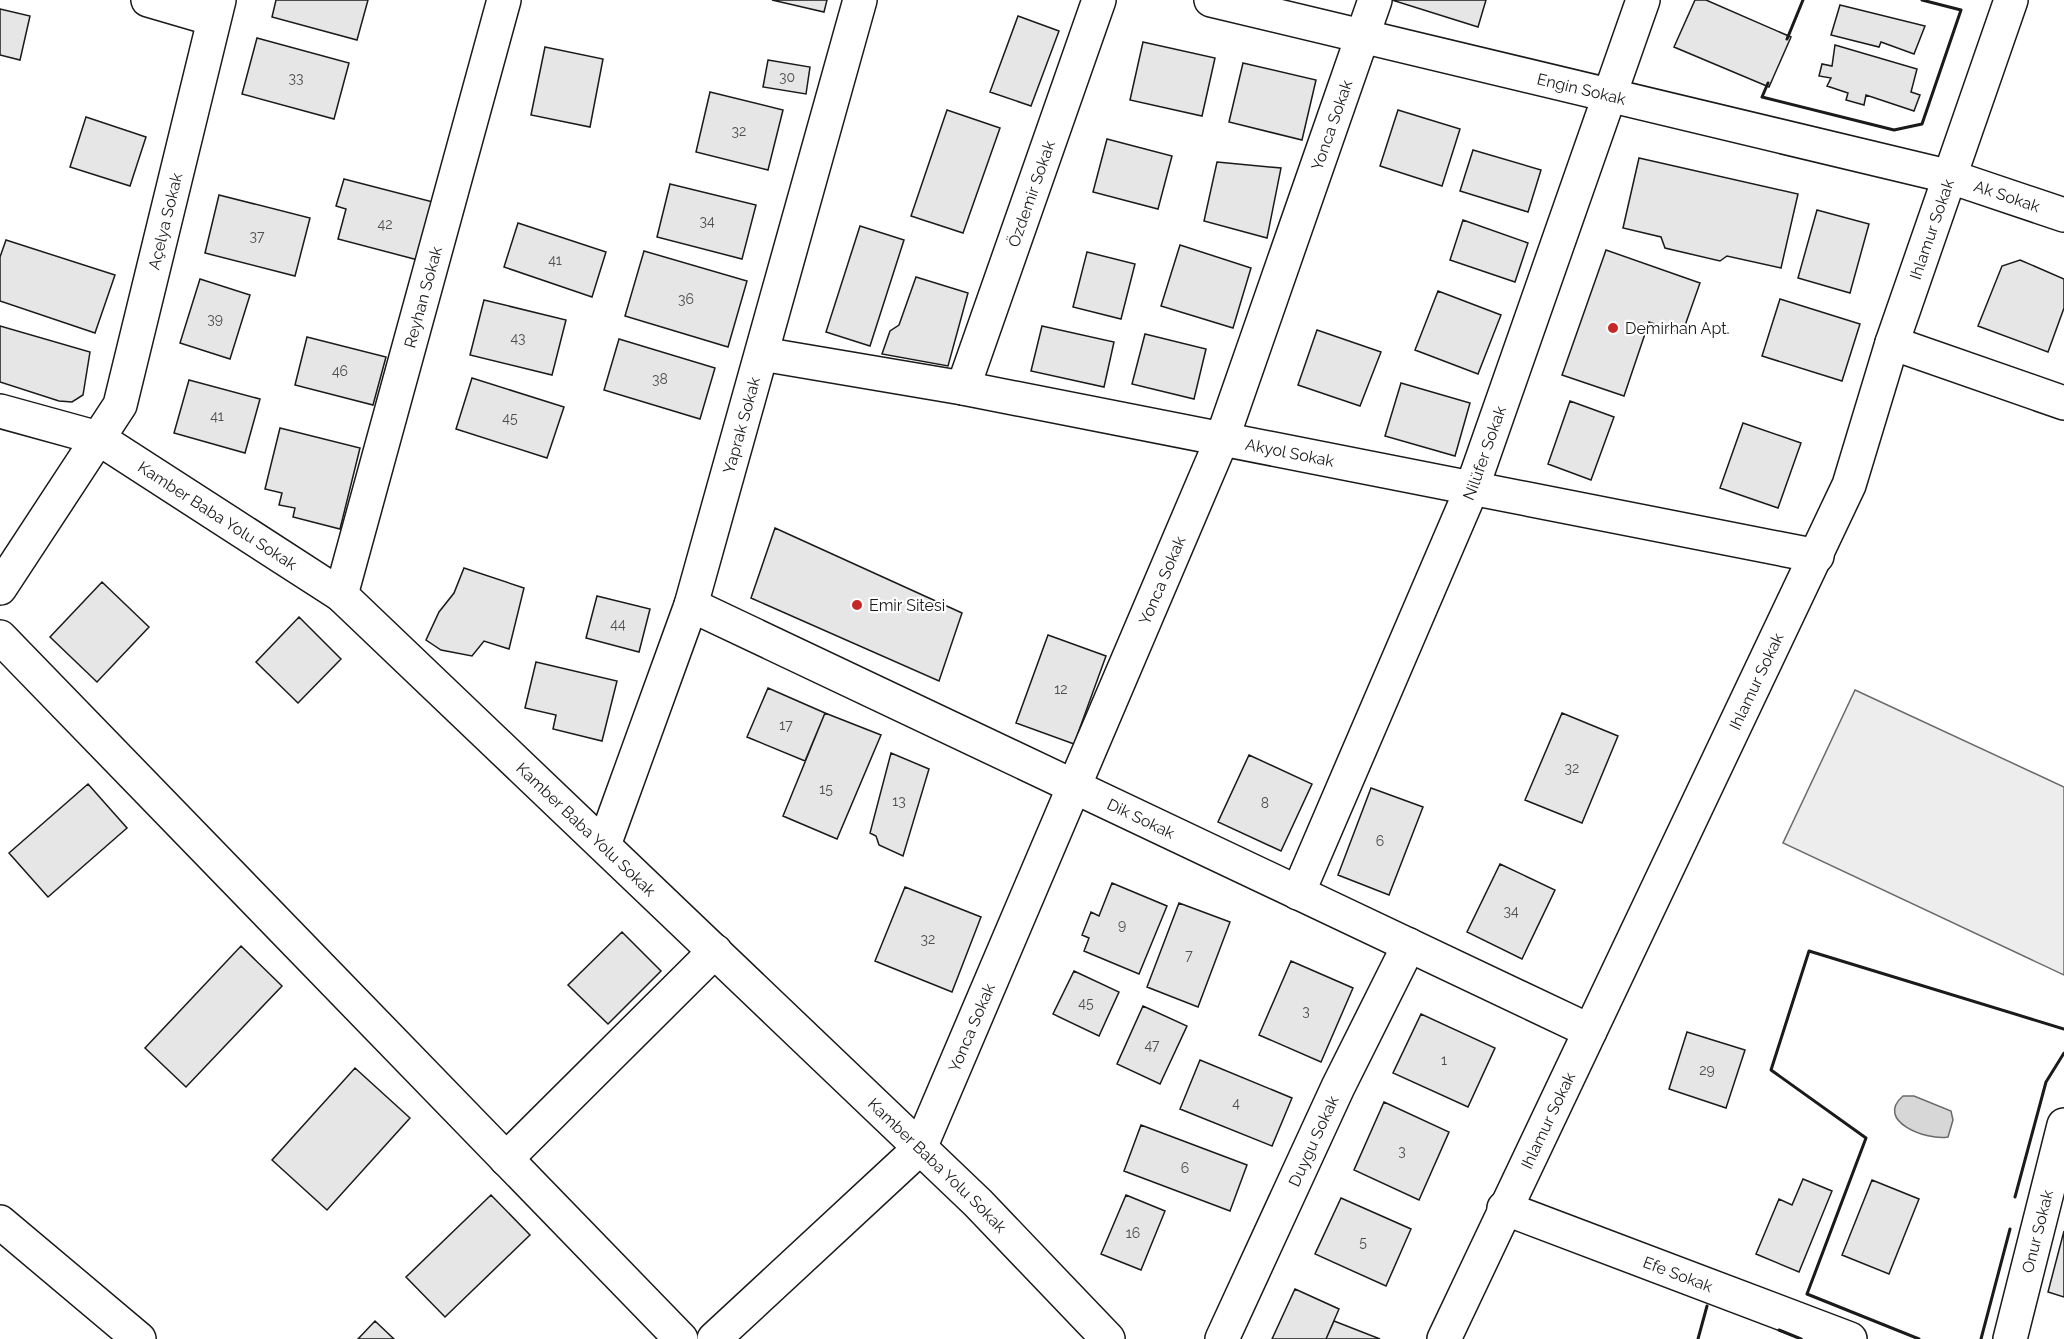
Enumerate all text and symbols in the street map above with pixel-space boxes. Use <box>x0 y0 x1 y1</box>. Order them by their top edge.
house number: 30 <box>779 69 795 85</box>
street label: Engin Sokak <box>1535 69 1628 109</box>
house number: 33 <box>289 70 303 86</box>
street label: Yonca Sokak <box>1307 77 1357 173</box>
house number: 32 <box>732 123 746 139</box>
street label: Özdemir Sokak <box>1003 137 1059 250</box>
street label: Açelya Sokak <box>144 171 187 272</box>
street label: Ihlamur Sokak <box>1906 176 1958 282</box>
street label: Ak Sokak <box>1971 176 2043 216</box>
house number: 34 <box>699 213 715 229</box>
house number: 42 <box>378 216 392 232</box>
house number: 37 <box>250 228 265 244</box>
street label: Reyhan Sokak <box>400 244 446 350</box>
house number: 41 <box>548 252 562 268</box>
house number: 36 <box>678 291 694 307</box>
house number: 39 <box>207 311 223 327</box>
place label: Demirhan Apt. <box>1625 319 1730 338</box>
marker: Demirhan Apt. <box>1606 321 1620 335</box>
house number: 43 <box>510 330 526 346</box>
house number: 46 <box>332 363 348 379</box>
house number: 38 <box>652 371 668 387</box>
street label: Yaprak Sokak <box>719 374 764 476</box>
street label: Nilüfer Sokak <box>1459 403 1510 503</box>
house number: 41 <box>210 408 224 424</box>
house number: 45 <box>502 410 518 426</box>
street label: Akyol Sokak <box>1244 435 1336 471</box>
street label: Kamber Baba Yolu Sokak <box>134 457 301 574</box>
street label: Yonca Sokak <box>1135 533 1190 628</box>
place label: Emir Sitesi <box>869 596 945 615</box>
marker: Emir Sitesi <box>850 598 864 612</box>
house number: 44 <box>610 616 626 632</box>
street label: Ihlamur Sokak <box>1725 630 1788 733</box>
house number: 12 <box>1054 681 1068 697</box>
house number: 17 <box>779 717 793 733</box>
street label: Kamber Baba Yolu Sokak <box>512 759 660 901</box>
house number: 32 <box>1565 760 1579 776</box>
house number: 15 <box>819 781 833 797</box>
house number: 13 <box>892 793 906 809</box>
street label: Dik Sokak <box>1104 795 1178 843</box>
house number: 8 <box>1261 795 1269 811</box>
house number: 6 <box>1376 833 1384 849</box>
house number: 34 <box>1503 903 1519 919</box>
house number: 9 <box>1118 917 1126 933</box>
house number: 32 <box>921 931 935 947</box>
house number: 7 <box>1185 947 1193 963</box>
street label: Yonca Sokak <box>945 980 999 1075</box>
house number: 45 <box>1078 995 1094 1011</box>
house number: 3 <box>1302 1003 1310 1019</box>
house number: 47 <box>1144 1037 1160 1053</box>
house number: 1 <box>1441 1052 1447 1068</box>
house number: 29 <box>1699 1062 1715 1078</box>
street label: Ihlamur Sokak <box>1517 1069 1579 1172</box>
street label: Duygu Sokak <box>1285 1092 1343 1190</box>
street label: Kamber Baba Yolu Sokak <box>864 1094 1010 1237</box>
house number: 4 <box>1232 1095 1240 1111</box>
house number: 3 <box>1398 1143 1406 1159</box>
house number: 6 <box>1181 1160 1189 1176</box>
street label: Onur Sokak <box>2018 1187 2057 1275</box>
house number: 16 <box>1126 1225 1140 1241</box>
house number: 5 <box>1359 1234 1367 1250</box>
street label: Efe Sokak <box>1640 1253 1716 1296</box>

